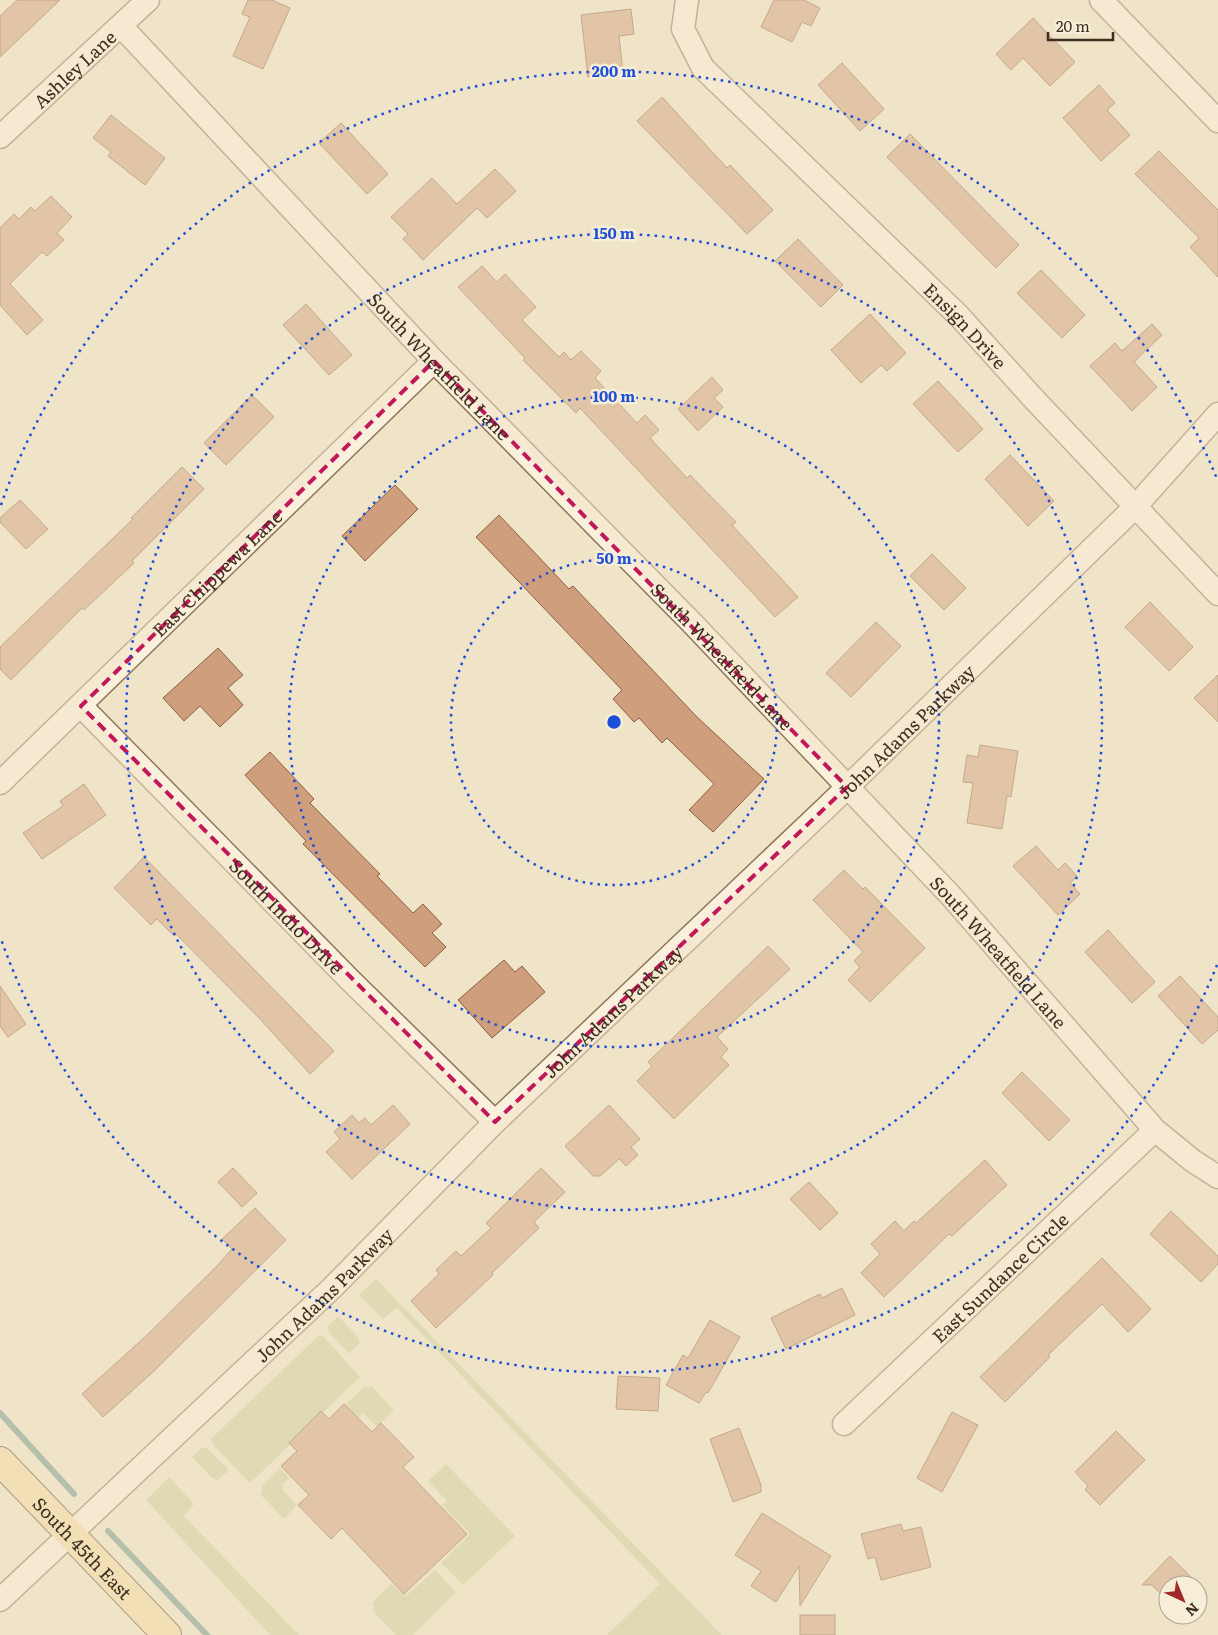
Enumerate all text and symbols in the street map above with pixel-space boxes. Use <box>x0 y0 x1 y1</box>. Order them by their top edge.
scale bar <box>1048 10 1113 42</box>
text: 20 m <box>1056 14 1090 37</box>
street label: Ashley Lane <box>27 23 122 114</box>
text: 200 m <box>592 59 636 82</box>
text: 150 m <box>593 221 635 244</box>
street label: Ensign Drive <box>918 276 1014 374</box>
street label: South Wheatfield Lane <box>363 286 517 445</box>
text: 100 m <box>593 384 635 407</box>
street label: East Chippewa Lane <box>145 503 288 642</box>
text: 50 m <box>596 546 632 569</box>
street label: South Wheatfield Lane <box>645 576 800 736</box>
street label: John Adams Parkway <box>830 657 981 804</box>
centre of rings <box>605 713 623 731</box>
street label: South Indio Drive <box>224 852 350 980</box>
street label: South Wheatfield Lane <box>925 869 1074 1034</box>
street label: John Adams Parkway <box>537 937 689 1084</box>
street label: East Sundance Circle <box>925 1206 1074 1348</box>
street label: John Adams Parkway <box>248 1220 399 1368</box>
street label: South 45th East <box>27 1490 139 1605</box>
north arrow <box>1158 1575 1208 1625</box>
text: N <box>1181 1599 1204 1622</box>

